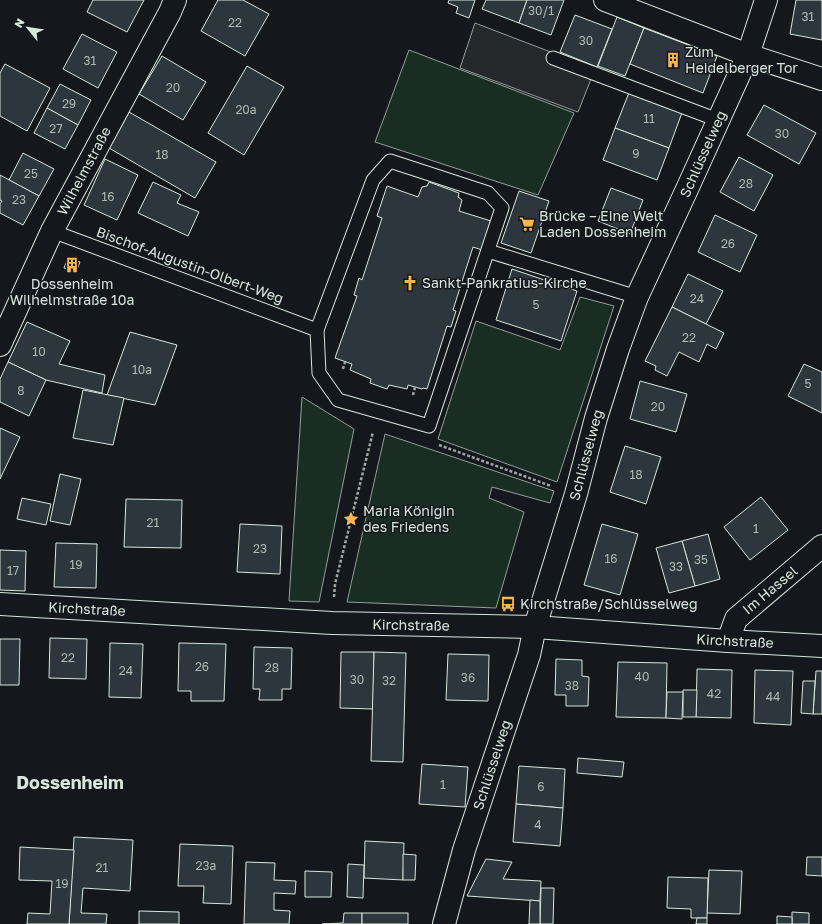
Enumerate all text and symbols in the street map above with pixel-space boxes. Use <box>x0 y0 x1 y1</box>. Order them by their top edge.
house number: 30/1 <box>528 3 554 18</box>
north arrow <box>8 8 48 48</box>
house number: 31 <box>802 9 815 24</box>
house number: 22 <box>228 15 242 30</box>
text: N <box>11 16 27 30</box>
house number: 30 <box>579 33 593 48</box>
place label: Zum Heidelberger Tor <box>685 43 798 76</box>
building icon: Zum Heidelberger Tor <box>664 51 682 69</box>
house number: 31 <box>84 53 97 68</box>
house number: 20 <box>166 80 180 95</box>
house number: 29 <box>62 96 76 111</box>
house number: 20a <box>235 102 257 117</box>
street label: Schlüsselweg <box>676 108 729 200</box>
house number: 11 <box>643 111 655 126</box>
house number: 27 <box>49 121 63 136</box>
street label: Wilhelmstraße <box>53 124 114 218</box>
house number: 30 <box>775 126 789 141</box>
house number: 9 <box>632 146 640 161</box>
house number: 18 <box>155 147 169 162</box>
house number: 25 <box>24 166 38 181</box>
house number: 28 <box>739 176 753 191</box>
house number: 16 <box>101 189 115 204</box>
house number: 23 <box>12 192 26 207</box>
place label: Brücke – Eine Welt Laden Dossenheim <box>539 207 667 240</box>
supermarket icon: Brücke – Eine Welt Laden Dossenheim <box>518 215 536 233</box>
street label: Bischof-Augustin-Olbert-Weg <box>94 223 286 306</box>
house number: 26 <box>721 236 735 251</box>
building icon: Dossenheim Wilhelmstraße 10a <box>63 256 81 274</box>
church icon: Sankt-Pankratius-Kirche <box>401 274 419 292</box>
place label: Sankt-Pankratius-Kirche <box>422 274 587 291</box>
place label: Dossenheim Wilhelmstraße 10a <box>10 275 134 308</box>
house number: 24 <box>690 291 704 306</box>
house number: 5 <box>533 297 540 312</box>
house number: 22 <box>682 330 696 345</box>
house number: 10 <box>32 344 46 359</box>
house number: 10a <box>132 362 152 377</box>
house number: 5 <box>805 376 812 391</box>
house number: 8 <box>17 383 25 398</box>
house number: 20 <box>651 399 665 414</box>
street label: Schlüsselweg <box>565 408 606 502</box>
house number: 18 <box>629 467 643 482</box>
place label: Maria Königin des Friedens <box>363 502 455 535</box>
place icon: Maria Königin des Friedens <box>342 510 360 528</box>
house number: 21 <box>147 515 160 530</box>
house number: 1 <box>753 521 759 536</box>
house number: 23 <box>253 541 267 556</box>
house number: 16 <box>604 551 618 566</box>
house number: 35 <box>694 552 708 567</box>
house number: 19 <box>69 557 83 572</box>
house number: 33 <box>669 559 683 574</box>
street label: Im Hassel <box>739 562 801 617</box>
house number: 17 <box>7 563 19 578</box>
bus stop icon: Kirchstraße/Schlüsselweg <box>499 595 517 613</box>
place label: Kirchstraße/Schlüsselweg <box>520 595 698 612</box>
street label: Kirchstraße <box>48 598 126 619</box>
street label: Kirchstraße <box>372 615 450 634</box>
street label: Kirchstraße <box>696 630 774 651</box>
house number: 22 <box>61 650 75 665</box>
house number: 26 <box>195 659 209 674</box>
house number: 28 <box>265 660 279 675</box>
house number: 24 <box>119 663 133 678</box>
house number: 40 <box>635 669 649 684</box>
house number: 36 <box>461 670 475 685</box>
house number: 30 <box>350 672 364 687</box>
house number: 32 <box>382 673 396 688</box>
house number: 38 <box>565 678 579 693</box>
house number: 42 <box>707 686 721 701</box>
house number: 44 <box>766 689 780 704</box>
street label: Schlüsselweg <box>469 718 514 812</box>
district label: Dossenheim <box>16 771 124 793</box>
house number: 1 <box>440 777 446 792</box>
house number: 6 <box>537 779 545 794</box>
house number: 4 <box>534 817 542 832</box>
house number: 23a <box>196 858 216 873</box>
house number: 21 <box>96 860 109 875</box>
house number: 19 <box>55 876 69 891</box>

